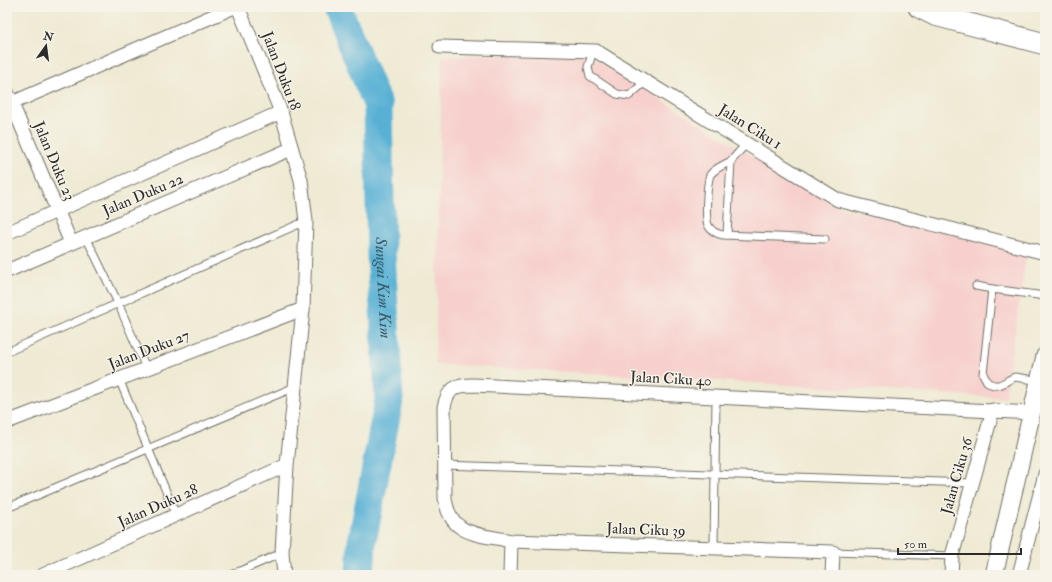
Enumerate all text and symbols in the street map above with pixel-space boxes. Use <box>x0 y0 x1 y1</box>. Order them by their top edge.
north arrow <box>26 26 66 66</box>
street label: Jalan Duku 18 <box>256 28 305 114</box>
text: N <box>41 29 56 45</box>
street label: Jalan Ciku 1 <box>713 100 785 155</box>
street label: Jalan Duku 23 <box>28 118 79 204</box>
street label: Jalan Duku 22 <box>99 169 187 222</box>
water label: Sungai Kim Kim <box>371 236 396 339</box>
street label: Jalan Duku 27 <box>105 326 193 375</box>
street label: Jalan Ciku 40 <box>629 367 712 392</box>
street label: Jalan Ciku 36 <box>937 434 978 518</box>
street label: Jalan Duku 28 <box>114 480 201 533</box>
street label: Jalan Ciku 39 <box>605 519 686 542</box>
scale bar <box>898 530 1021 556</box>
text: 50 m <box>904 537 928 552</box>

